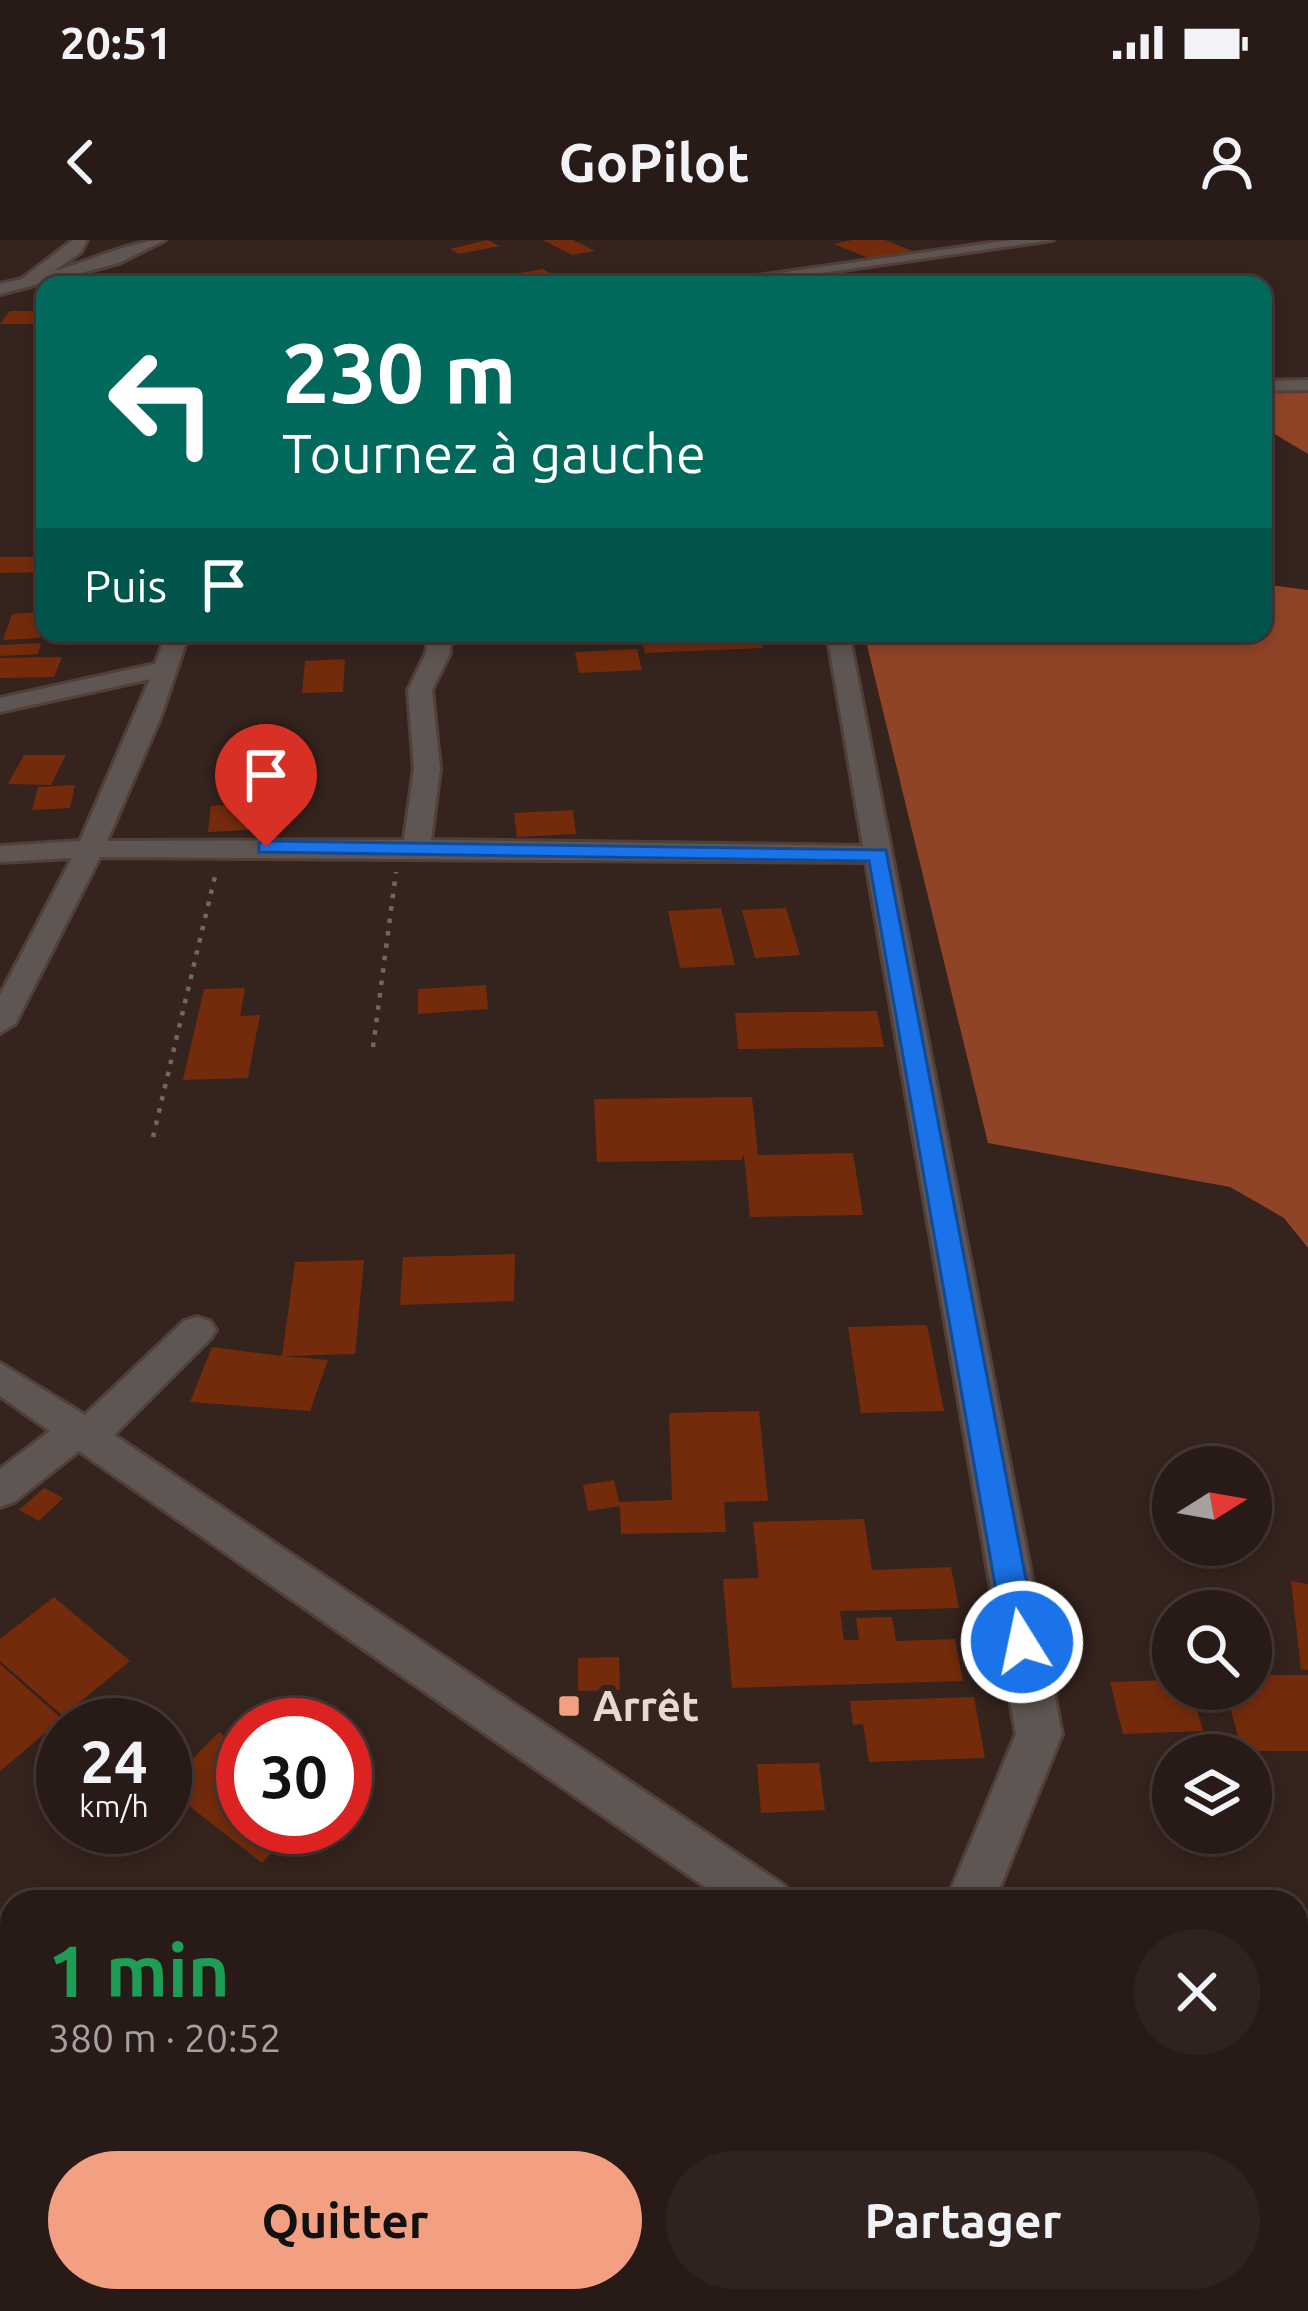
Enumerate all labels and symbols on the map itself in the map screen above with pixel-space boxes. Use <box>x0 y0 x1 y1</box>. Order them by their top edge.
pin <box>215 724 317 847</box>
north arrow <box>1152 1446 1272 1566</box>
position arrow <box>959 1579 1085 1705</box>
place label: Arrêt <box>593 1682 699 1729</box>
marker: Arrêt <box>556 1693 582 1719</box>
speed limit sign: 30 <box>216 1698 372 1854</box>

